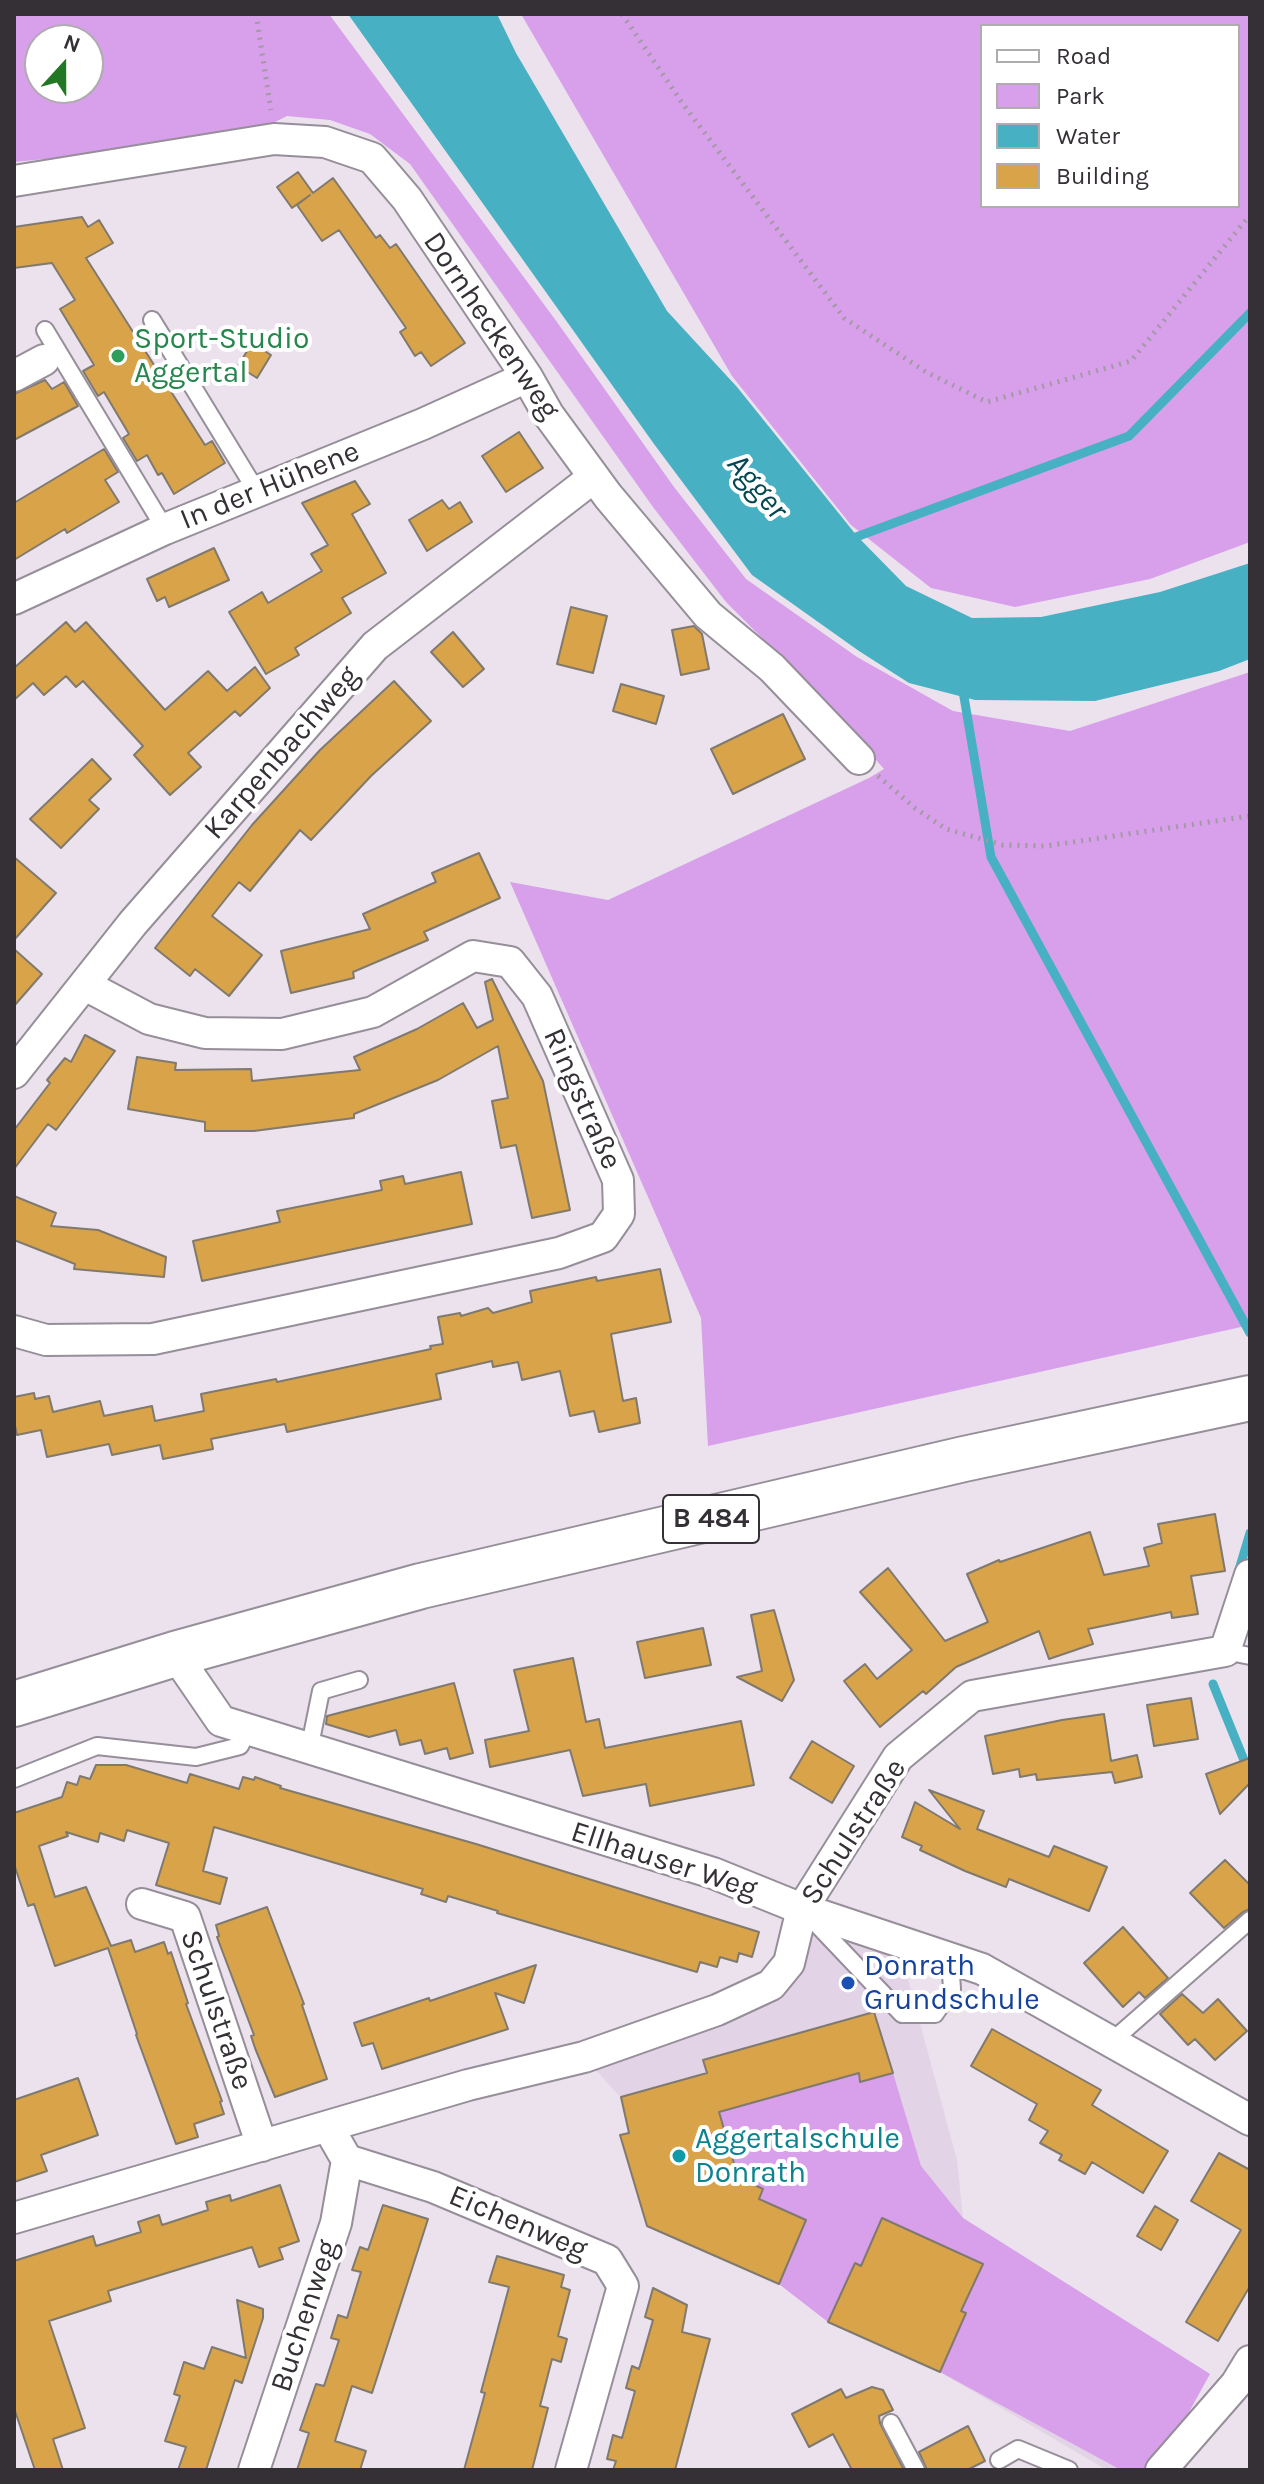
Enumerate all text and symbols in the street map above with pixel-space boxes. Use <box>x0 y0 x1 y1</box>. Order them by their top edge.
north arrow <box>24 24 104 104</box>
legend <box>980 24 1240 208</box>
text: N <box>60 28 84 58</box>
text: Road <box>1056 42 1111 70</box>
text: Park <box>1056 82 1105 110</box>
text: Water <box>1056 122 1120 150</box>
text: Building <box>1056 162 1149 190</box>
street label: Dornheckenweg <box>415 225 567 427</box>
place label: Sport-Studio Aggertal <box>134 321 309 392</box>
marker: Sport-Studio Aggertal <box>109 347 127 365</box>
street label: In der Hühene <box>175 434 365 538</box>
water label: Agger <box>718 446 796 528</box>
street label: Karpenbachweg <box>197 659 367 847</box>
street label: Ringstraße <box>535 1023 629 1175</box>
road number: B 484 <box>663 1495 759 1543</box>
street label: Schulstraße <box>794 1752 914 1912</box>
street label: Ellhauser Weg <box>566 1814 762 1908</box>
street label: Schulstraße <box>172 1925 260 2095</box>
place label: Donrath Grundschule <box>864 1948 1040 2018</box>
marker: Donrath Grundschule <box>839 1974 857 1992</box>
place label: Aggertalschule Donrath <box>695 2121 900 2192</box>
marker: Aggertalschule Donrath <box>670 2147 688 2165</box>
street label: Eichenweg <box>443 2178 593 2268</box>
street label: Buchenweg <box>263 2235 347 2397</box>

